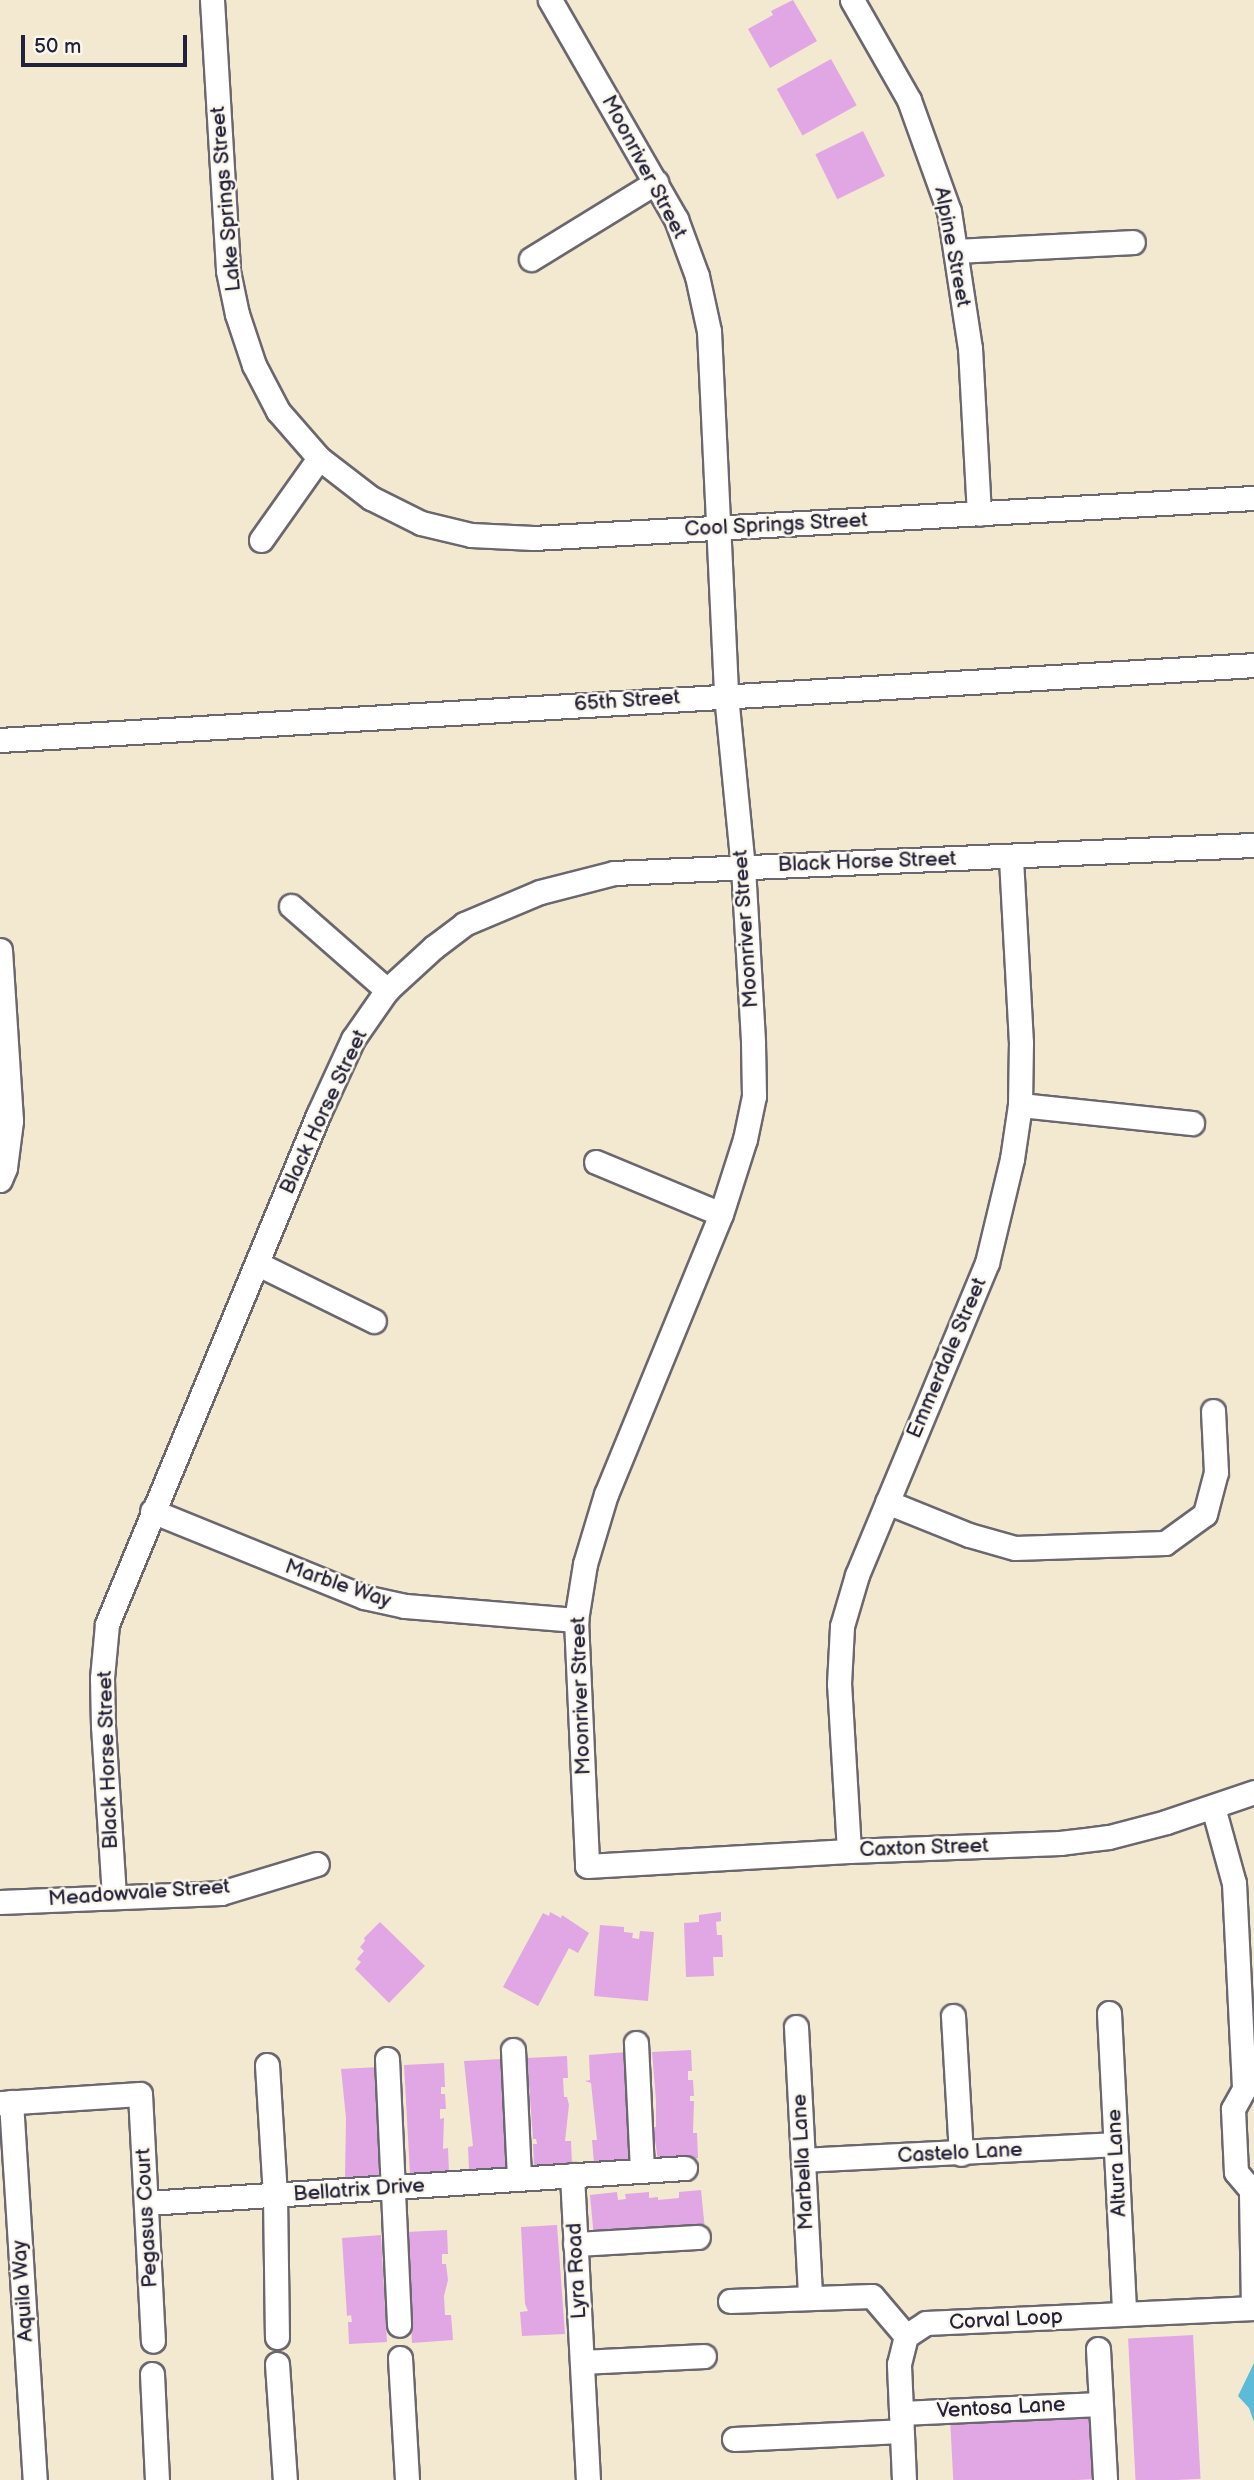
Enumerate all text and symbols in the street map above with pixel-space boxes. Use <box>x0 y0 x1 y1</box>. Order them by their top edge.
scale bar <box>24 21 191 65</box>
text: 50 m <box>34 34 81 59</box>
street label: Moonriver Street <box>596 91 692 243</box>
street label: Lake Springs Street <box>205 105 247 293</box>
street label: Alpine Street <box>928 185 976 309</box>
street label: Cool Springs Street <box>683 508 869 542</box>
street label: 65th Street <box>573 685 681 717</box>
street label: Black Horse Street <box>777 846 957 878</box>
street label: Moonriver Street <box>728 849 764 1009</box>
street label: Black Horse Street <box>275 1026 373 1198</box>
street label: Emmerdale Street <box>902 1274 992 1442</box>
street label: Marble Way <box>281 1554 395 1614</box>
street label: Moonriver Street <box>566 1616 596 1776</box>
street label: Black Horse Street <box>92 1670 124 1850</box>
street label: Caxton Street <box>859 1833 989 1863</box>
street label: Meadowvale Street <box>47 1874 231 1912</box>
street label: Marbella Lane <box>787 2093 819 2231</box>
street label: Altura Lane <box>1102 2108 1132 2218</box>
street label: Castelo Lane <box>897 2137 1023 2169</box>
street label: Pegasus Court <box>131 2148 163 2288</box>
street label: Bellatrix Drive <box>292 2173 426 2207</box>
street label: Lyra Road <box>562 2222 592 2320</box>
street label: Aquila Way <box>7 2239 39 2343</box>
street label: Corval Loop <box>948 2304 1064 2336</box>
street label: Ventosa Lane <box>936 2392 1066 2424</box>

